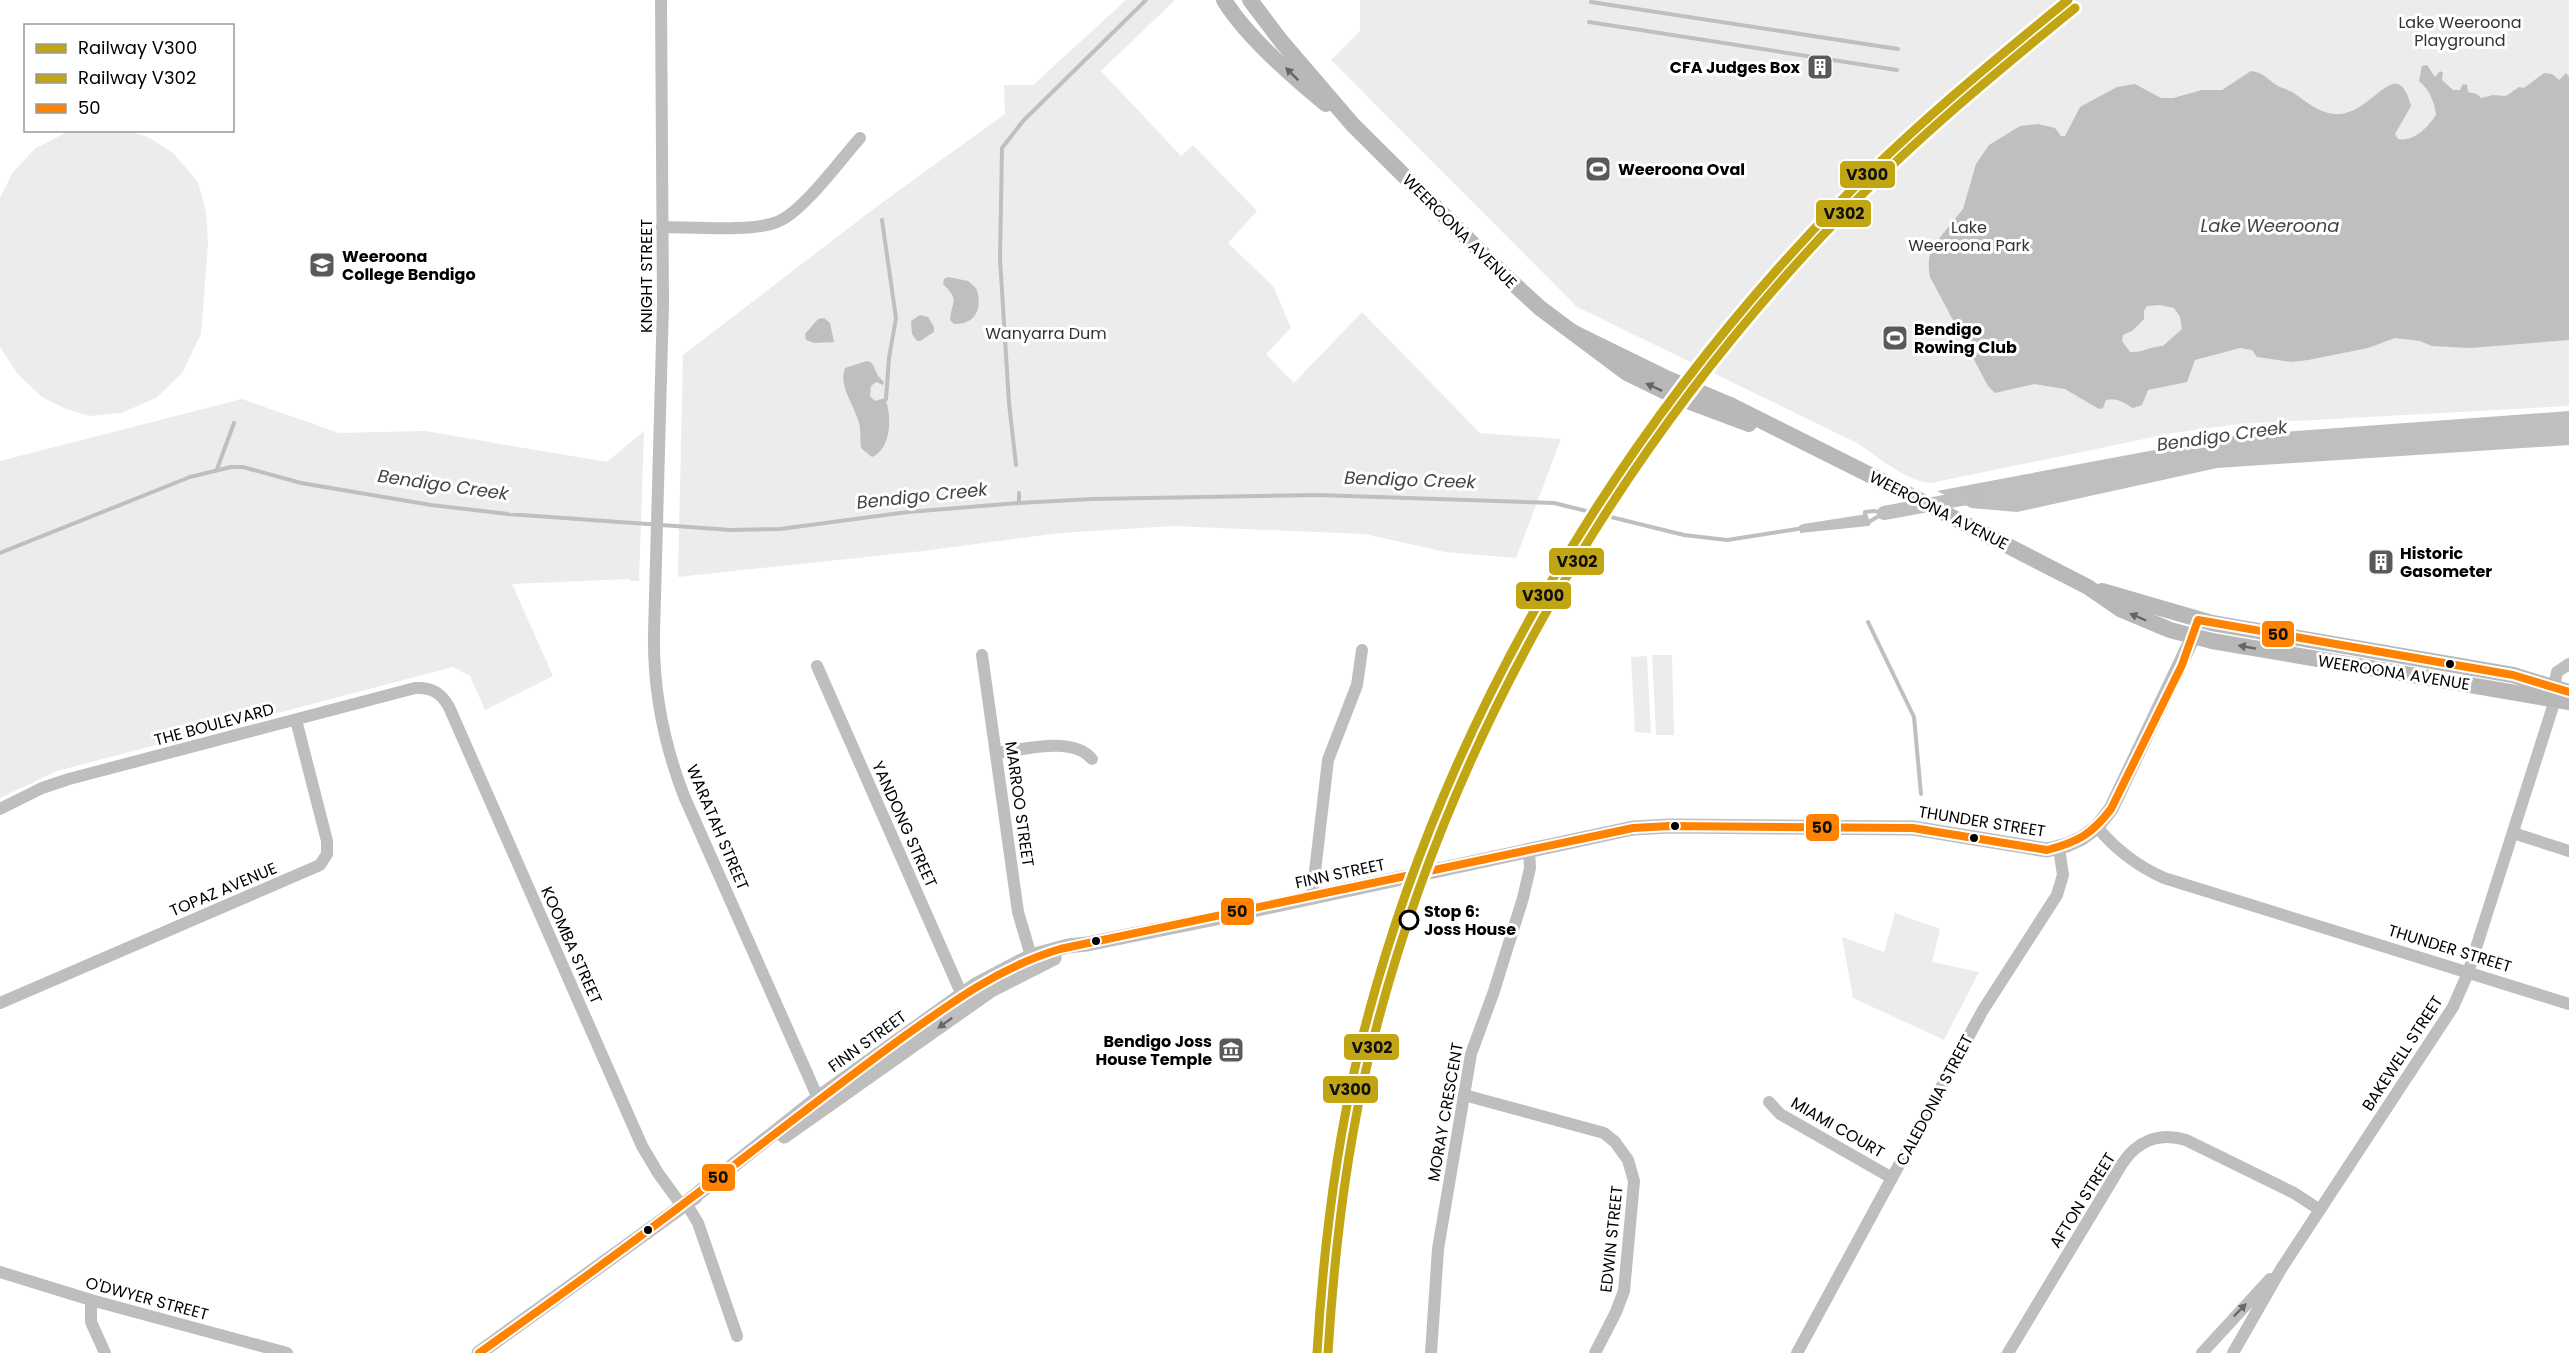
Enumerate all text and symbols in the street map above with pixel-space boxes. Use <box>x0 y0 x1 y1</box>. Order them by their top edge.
park label: Lake Weeroona Playground <box>2398 11 2522 52</box>
legend <box>24 24 234 132</box>
text: Railway V300 <box>78 35 197 60</box>
building icon: CFA Judges Box <box>1805 52 1835 82</box>
place label: CFA Judges Box <box>1670 56 1801 79</box>
text: Railway V302 <box>78 65 196 90</box>
one-way arrow <box>1285 66 1299 81</box>
text: 50 <box>78 95 101 120</box>
sports icon: Weeroona Oval <box>1583 154 1613 184</box>
place label: Weeroona Oval <box>1618 158 1745 181</box>
line badge: V300 <box>1839 160 1896 189</box>
text: V300 <box>1846 163 1888 186</box>
street label: WEEROONA AVENUE <box>1397 169 1522 294</box>
line badge: V302 <box>1815 199 1872 228</box>
text: V302 <box>1824 202 1864 225</box>
water label: Lake Weeroona <box>2200 213 2340 238</box>
park label: Lake Weeroona Park <box>1908 216 2031 257</box>
street label: KNIGHT STREET <box>635 219 658 333</box>
place label: Weeroona College Bendigo <box>342 245 476 286</box>
school or university icon: Weeroona College Bendigo <box>307 250 337 280</box>
place label: Bendigo Rowing Club <box>1914 318 2017 359</box>
park label: Wanyarra Dum <box>985 322 1107 345</box>
sports icon: Bendigo Rowing Club <box>1880 323 1910 353</box>
one-way arrow <box>1646 382 1663 391</box>
water label: Bendigo Creek <box>2155 414 2290 457</box>
water label: Bendigo Creek <box>376 463 511 506</box>
water label: Bendigo Creek <box>1344 465 1477 494</box>
street label: WEEROONA AVENUE <box>1865 465 2012 555</box>
water label: Bendigo Creek <box>855 476 989 515</box>
place label: Historic Gasometer <box>2400 542 2492 583</box>
line badge: V302 <box>1548 547 1605 576</box>
building icon: Historic Gasometer <box>2366 547 2396 577</box>
text: V302 <box>1557 550 1597 573</box>
line badge: V300 <box>1515 581 1572 610</box>
text: V300 <box>1522 584 1564 607</box>
one-way arrow <box>2129 612 2147 622</box>
line badge: 50 <box>2261 620 2295 648</box>
text: 50 <box>2268 623 2288 646</box>
one-way arrow <box>2238 642 2257 651</box>
street label: WEEROONA AVENUE <box>2316 649 2471 696</box>
unlabelled marker <box>2444 658 2456 670</box>
street label: THE BOULEVARD <box>152 697 277 752</box>
street label: MARROO STREET <box>999 740 1040 869</box>
street label: YANDONG STREET <box>866 757 943 891</box>
street label: WARATAH STREET <box>681 761 755 894</box>
street label: THUNDER STREET <box>1917 800 2047 843</box>
line badge: 50 <box>1805 813 1840 842</box>
text: 50 <box>1812 816 1832 839</box>
unlabelled marker <box>1669 820 1681 832</box>
unlabelled marker <box>1968 832 1980 844</box>
street label: FINN STREET <box>1293 853 1388 894</box>
street label: TOPAZ AVENUE <box>166 857 280 922</box>
street label: KOOMBA STREET <box>535 883 608 1008</box>
line badge: 50 <box>1220 897 1255 926</box>
text: 50 <box>1227 900 1247 923</box>
place label: Stop 6: Joss House <box>1424 900 1516 941</box>
marker: Stop 6: Joss House <box>1399 910 1419 930</box>
street label: THUNDER STREET <box>2385 919 2515 978</box>
unlabelled marker <box>1090 935 1102 947</box>
street label: BAKEWELL STREET <box>2357 991 2449 1115</box>
street label: FINN STREET <box>823 1005 911 1078</box>
one-way arrow <box>937 1017 953 1029</box>
place label: Bendigo Joss House Temple <box>1095 1030 1212 1071</box>
street label: CALEDONIA STREET <box>1890 1030 1979 1170</box>
line badge: V302 <box>1343 1033 1400 1061</box>
museum icon: Bendigo Joss House Temple <box>1216 1035 1246 1065</box>
text: V302 <box>1352 1036 1392 1059</box>
street label: MORAY CRESCENT <box>1422 1041 1469 1183</box>
line badge: V300 <box>1322 1075 1379 1104</box>
text: V300 <box>1329 1078 1371 1101</box>
street label: MIAMI COURT <box>1787 1091 1889 1164</box>
street label: AFTON STREET <box>2044 1148 2121 1252</box>
line badge: 50 <box>701 1163 736 1192</box>
text: 50 <box>708 1166 728 1189</box>
street label: EDWIN STREET <box>1594 1184 1629 1294</box>
unlabelled marker <box>642 1224 654 1236</box>
street label: O'DWYER STREET <box>83 1271 211 1326</box>
one-way arrow <box>2233 1303 2247 1317</box>

